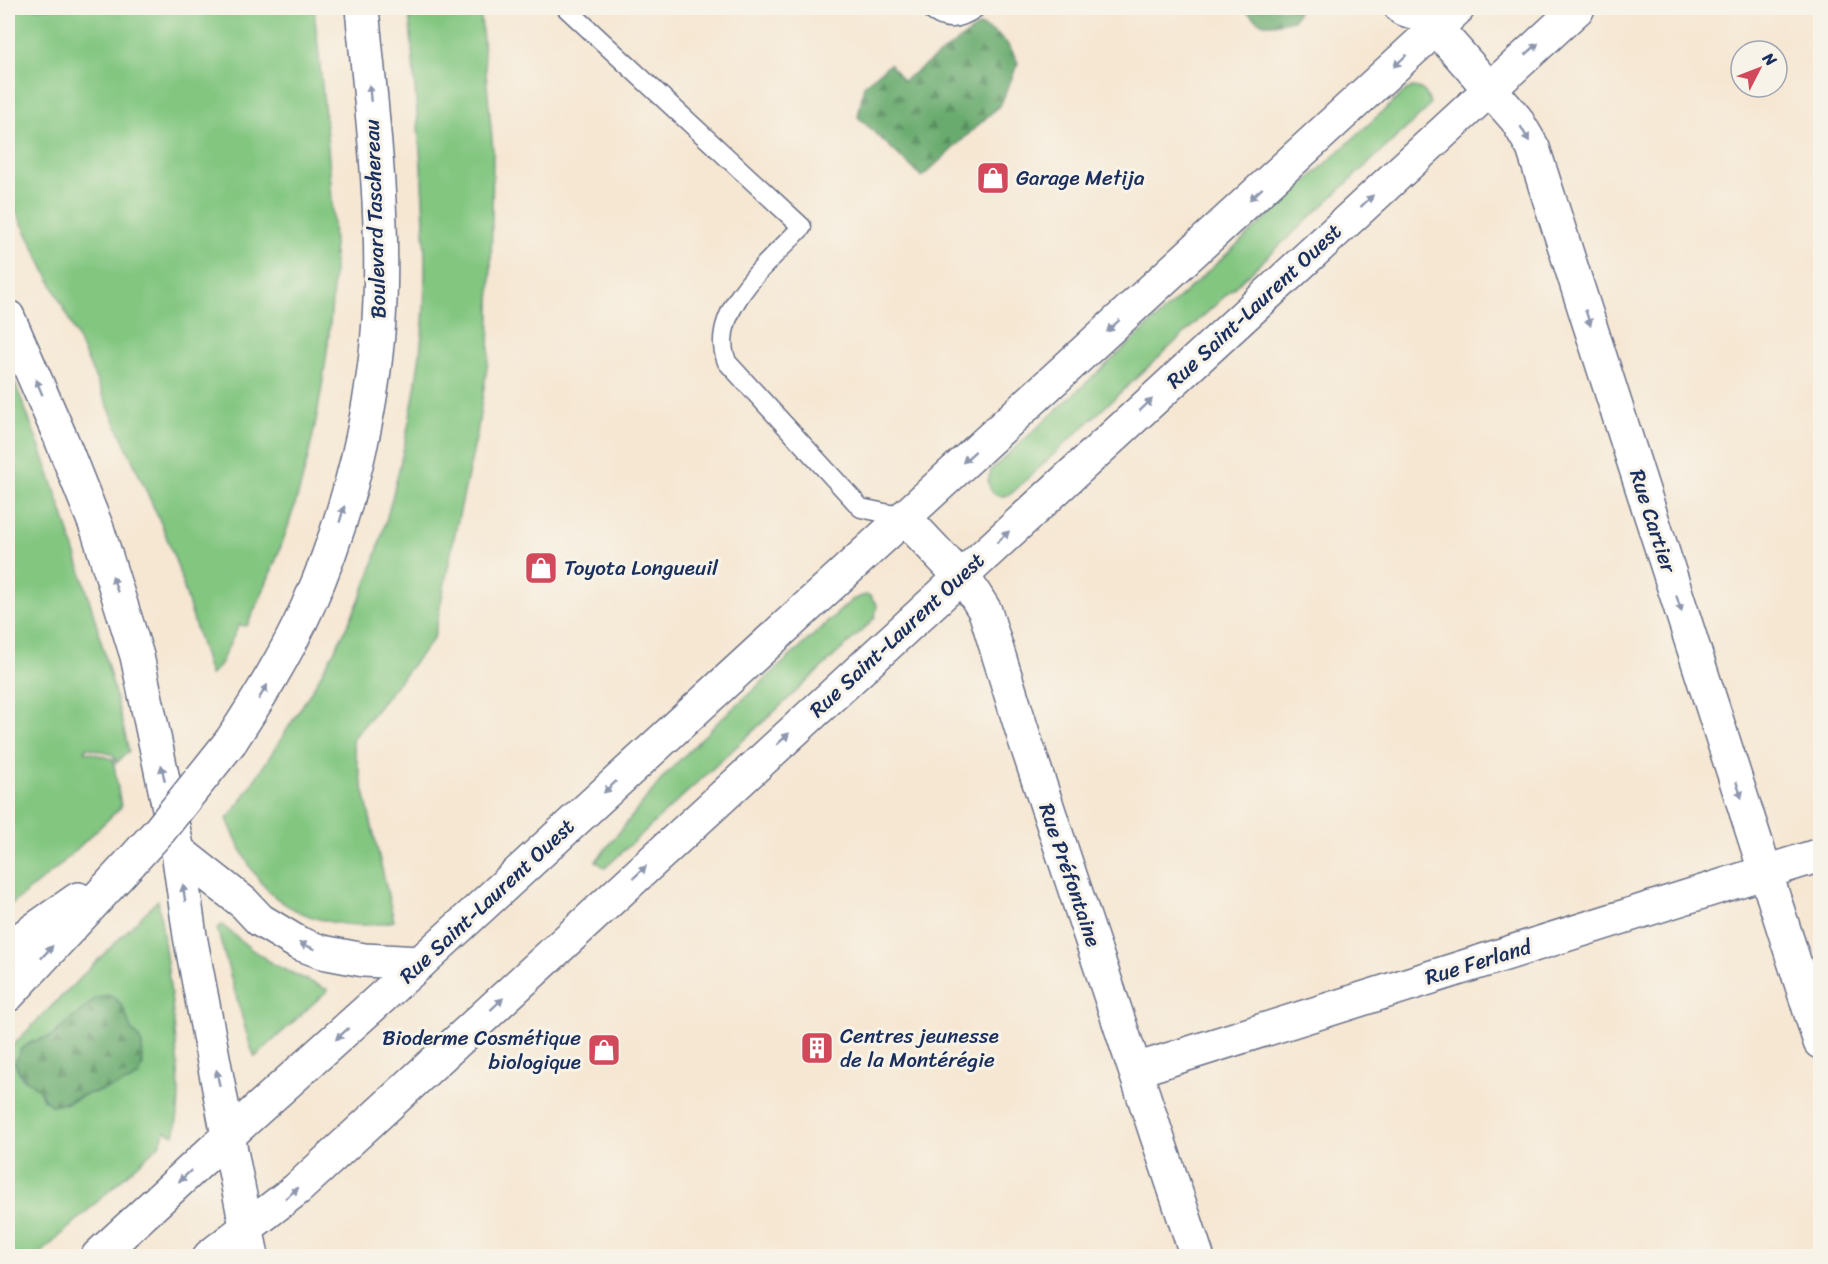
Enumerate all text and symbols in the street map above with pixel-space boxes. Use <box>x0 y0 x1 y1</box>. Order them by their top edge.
north arrow <box>1729 39 1789 99</box>
one-way arrow <box>1525 42 1539 56</box>
text: N <box>1755 45 1785 74</box>
one-way arrow <box>1392 54 1407 68</box>
one-way arrow <box>365 83 375 102</box>
street label: Boulevard Taschereau <box>353 119 397 319</box>
one-way arrow <box>1520 126 1530 143</box>
place label: Garage Metija <box>1016 159 1145 197</box>
shop icon: Garage Metija <box>975 160 1011 196</box>
one-way arrow <box>1250 186 1264 200</box>
one-way arrow <box>1360 195 1374 209</box>
street label: Rue Saint-Laurent Ouest <box>1157 214 1351 398</box>
one-way arrow <box>1583 309 1593 327</box>
one-way arrow <box>1106 319 1121 333</box>
one-way arrow <box>34 377 44 395</box>
one-way arrow <box>1139 398 1154 412</box>
one-way arrow <box>962 450 977 463</box>
street label: Rue Cartier <box>1618 464 1688 579</box>
one-way arrow <box>337 505 347 523</box>
one-way arrow <box>995 531 1010 544</box>
street label: Rue Saint-Laurent Ouest <box>800 543 994 727</box>
place label: Toyota Longueuil <box>564 549 719 587</box>
shop icon: Toyota Longueuil <box>523 550 559 586</box>
one-way arrow <box>110 575 120 593</box>
one-way arrow <box>1675 595 1684 613</box>
one-way arrow <box>257 684 268 700</box>
one-way arrow <box>776 733 790 747</box>
one-way arrow <box>158 763 167 782</box>
one-way arrow <box>603 780 618 794</box>
one-way arrow <box>1734 781 1744 799</box>
street label: Rue Préfontaine <box>1028 798 1112 952</box>
street label: Rue Saint-Laurent Ouest <box>390 809 584 993</box>
one-way arrow <box>633 865 648 879</box>
one-way arrow <box>179 884 188 903</box>
street label: Rue Ferland <box>1420 927 1538 996</box>
one-way arrow <box>298 941 316 951</box>
one-way arrow <box>40 945 54 959</box>
one-way arrow <box>489 998 504 1011</box>
place label: Centres jeunesse de la Montérégie <box>840 1017 999 1079</box>
place label: Bioderme Cosmétique biologique <box>382 1019 581 1081</box>
one-way arrow <box>334 1027 349 1041</box>
building icon: Centres jeunesse de la Montérégie <box>799 1030 835 1066</box>
shop icon: Bioderme Cosmétique biologique <box>586 1032 622 1068</box>
one-way arrow <box>213 1069 222 1088</box>
one-way arrow <box>178 1169 193 1182</box>
one-way arrow <box>284 1187 299 1200</box>

